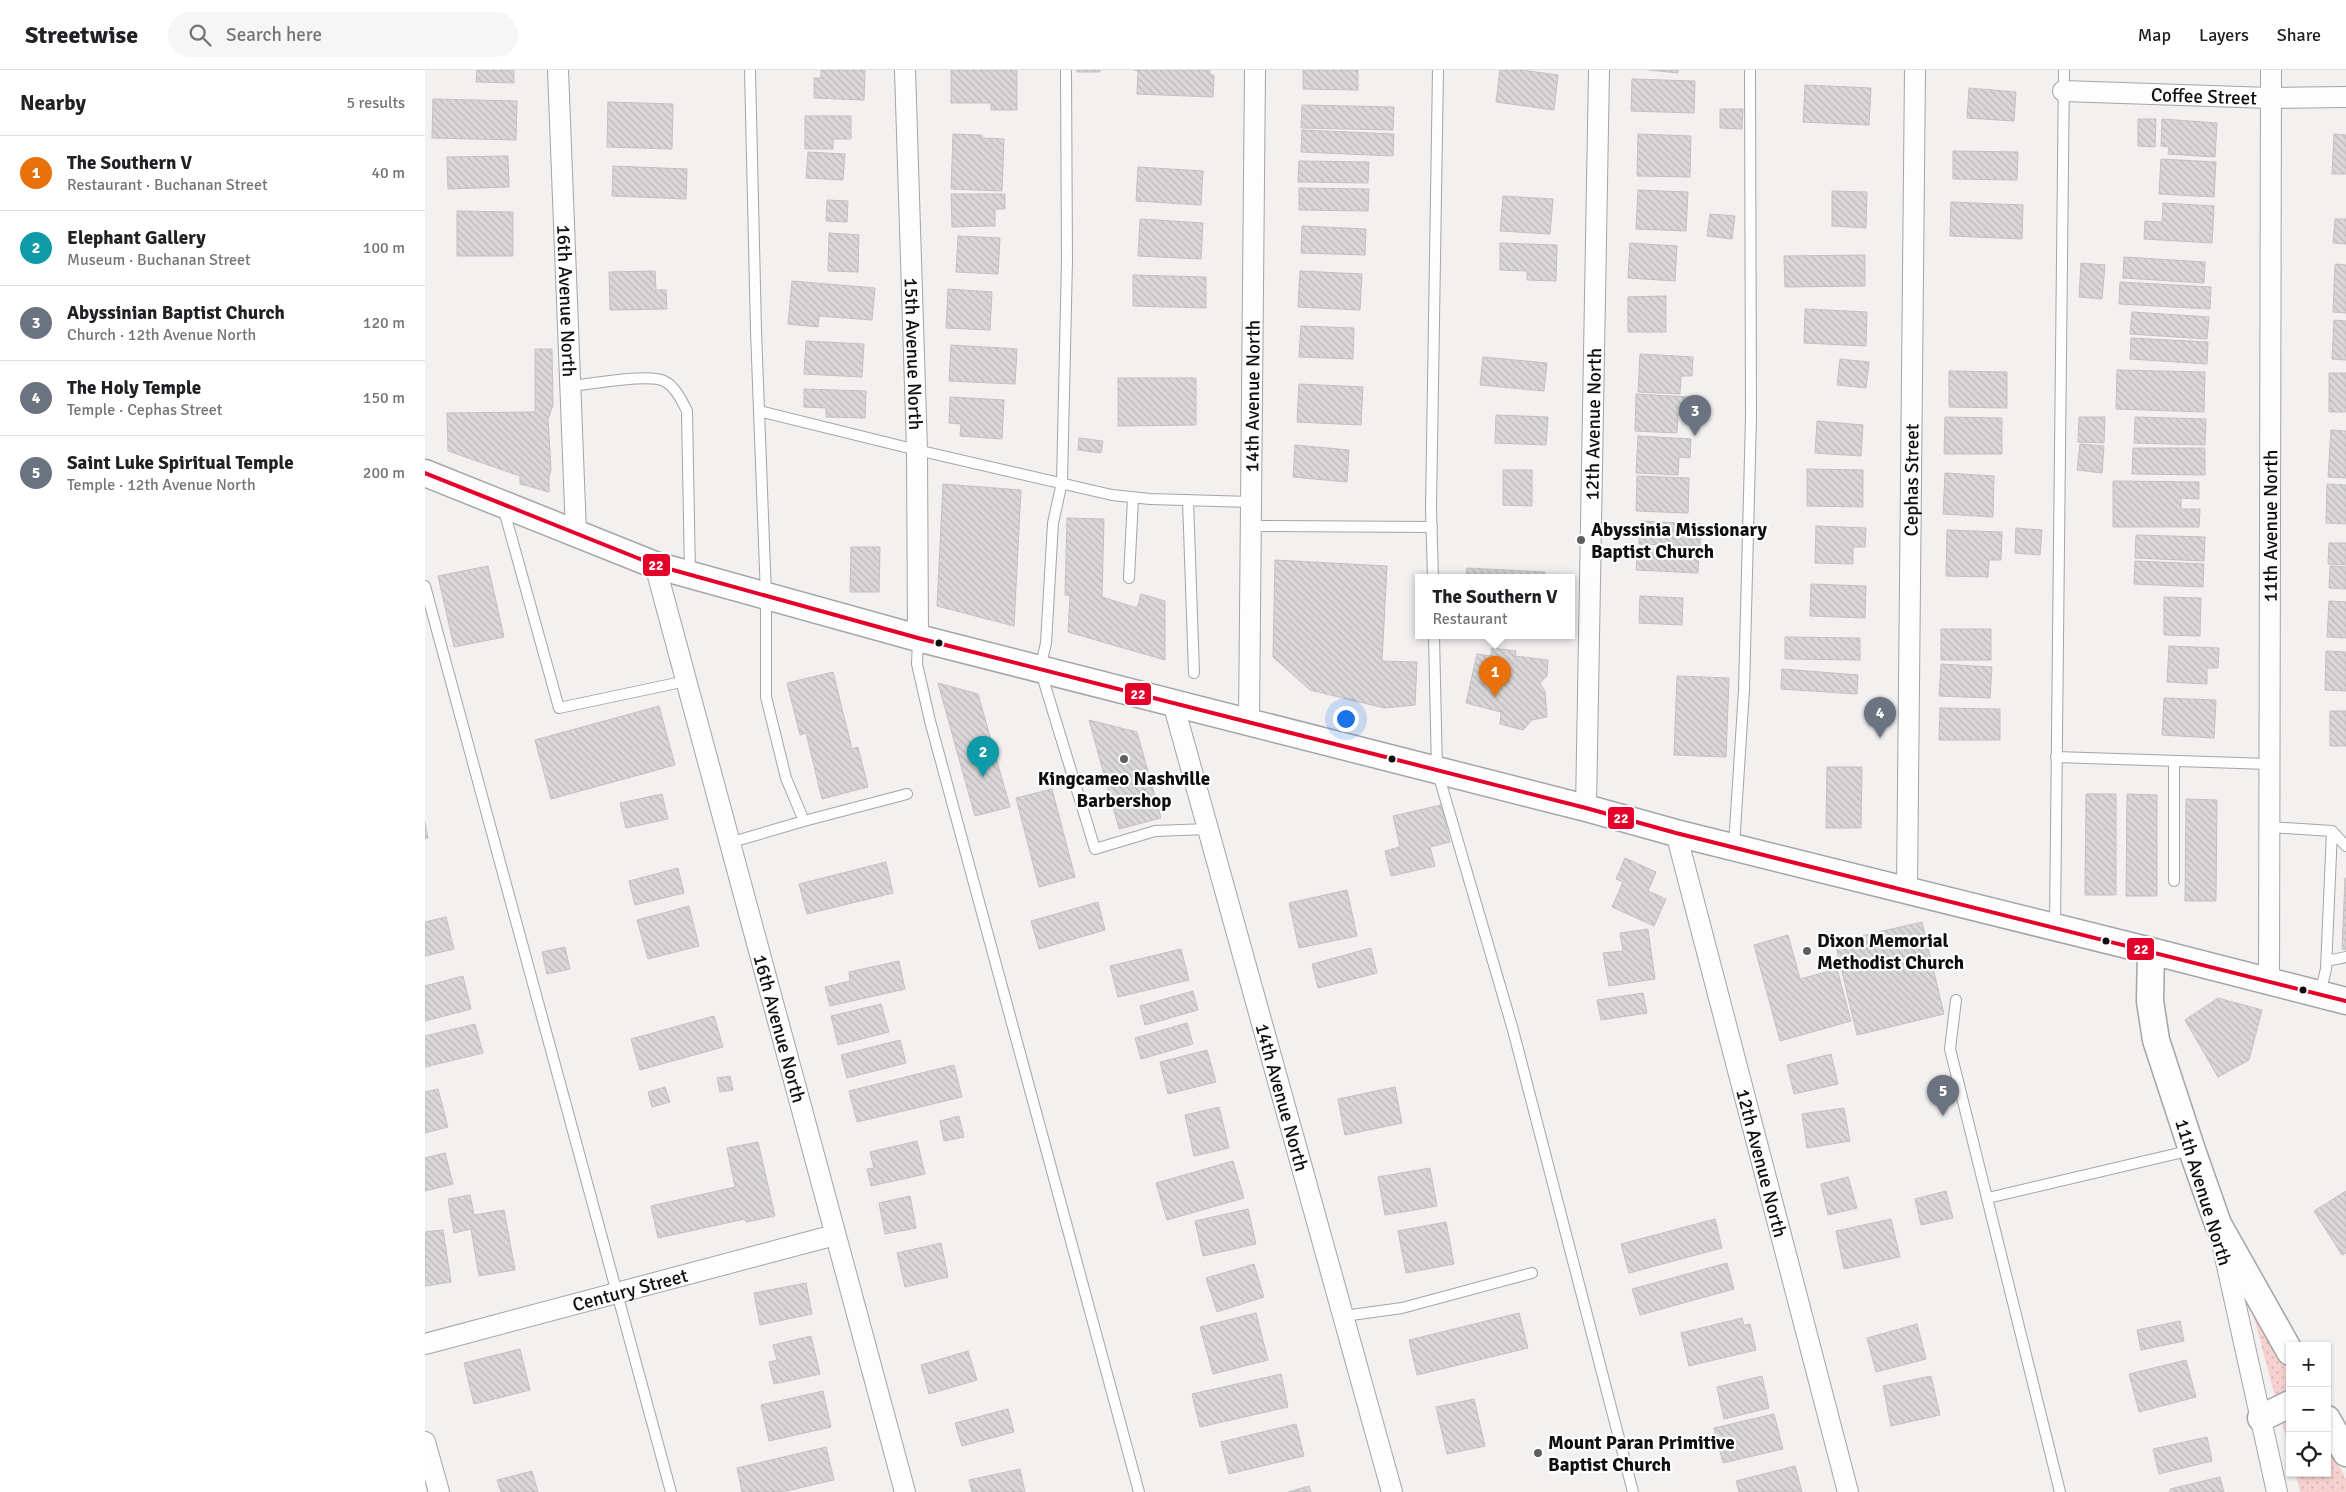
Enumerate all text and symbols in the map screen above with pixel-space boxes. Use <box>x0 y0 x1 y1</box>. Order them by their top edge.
search box <box>168 12 518 57</box>
text: Streetwise <box>25 20 138 50</box>
icon: search <box>186 21 214 49</box>
text: Search here <box>226 23 322 47</box>
text: Map <box>2138 24 2171 46</box>
text: Layers <box>2199 24 2249 46</box>
text: Share <box>2277 24 2321 46</box>
street label: Coffee Street <box>2151 83 2258 111</box>
text: Nearby <box>20 90 86 116</box>
text: 5 results <box>346 93 405 113</box>
text: The Southern V <box>67 151 192 175</box>
text: 1 <box>32 163 40 183</box>
text: 40 m <box>371 163 405 183</box>
text: Restaurant · Buchanan Street <box>67 175 268 195</box>
street label: 16th Avenue North <box>551 224 581 378</box>
text: Elephant Gallery <box>67 226 206 250</box>
text: 2 <box>32 238 40 258</box>
text: 100 m <box>363 238 405 258</box>
text: Museum · Buchanan Street <box>67 250 251 270</box>
street label: 15th Avenue North <box>899 277 927 431</box>
text: Abyssinian Baptist Church <box>67 301 285 325</box>
text: 3 <box>32 313 40 333</box>
text: 120 m <box>363 313 405 333</box>
street label: 14th Avenue North <box>1240 320 1266 472</box>
text: Church · 12th Avenue North <box>67 325 256 345</box>
street label: 12th Avenue North <box>1580 348 1607 501</box>
text: The Holy Temple <box>67 376 201 400</box>
text: 4 <box>32 388 40 408</box>
text: 150 m <box>363 388 405 408</box>
pin: 3 <box>1679 395 1711 436</box>
text: Temple · Cephas Street <box>67 400 222 420</box>
street label: Cephas Street <box>1899 423 1925 537</box>
street label: 11th Avenue North <box>2259 450 2283 602</box>
text: Saint Luke Spiritual Temple <box>67 451 294 475</box>
text: 5 <box>32 463 40 483</box>
text: 200 m <box>363 463 405 483</box>
text: Temple · 12th Avenue North <box>67 475 256 495</box>
place label: Abyssinia Missionary Baptist Church <box>1591 518 1768 564</box>
marker: Abyssinia Missionary Baptist Church <box>1575 534 1587 546</box>
line badge: 22 <box>642 553 671 577</box>
text: 22 <box>648 557 664 574</box>
popup <box>1415 574 1575 639</box>
text: The Southern V <box>1432 585 1558 609</box>
text: Restaurant <box>1432 609 1508 629</box>
unlabelled marker <box>934 638 944 648</box>
pin: 1 <box>1479 656 1511 697</box>
line badge: 22 <box>1124 682 1152 706</box>
text: 22 <box>1130 686 1146 703</box>
pin: 4 <box>1864 697 1896 738</box>
your location <box>1333 706 1359 732</box>
pin: 2 <box>967 736 999 777</box>
marker: Kingcameo Nashville Barbershop <box>1118 753 1130 765</box>
unlabelled marker <box>1387 754 1397 764</box>
place label: Kingcameo Nashville Barbershop <box>1038 767 1210 813</box>
line badge: 22 <box>1607 806 1635 830</box>
text: 22 <box>1613 810 1629 827</box>
place label: Dixon Memorial Methodist Church <box>1817 929 1964 975</box>
unlabelled marker <box>2101 936 2111 946</box>
line badge: 22 <box>2126 937 2155 961</box>
text: 22 <box>2133 941 2149 958</box>
marker: Dixon Memorial Methodist Church <box>1801 945 1813 957</box>
street label: 16th Avenue North <box>748 952 810 1106</box>
unlabelled marker <box>2298 985 2308 995</box>
street label: 14th Avenue North <box>1249 1021 1313 1174</box>
pin: 5 <box>1927 1075 1959 1116</box>
street label: 12th Avenue North <box>1730 1086 1792 1240</box>
street label: 11th Avenue North <box>2169 1116 2237 1269</box>
street label: Century Street <box>570 1264 691 1317</box>
map controls <box>2286 1342 2331 1477</box>
button: + <box>2286 1342 2331 1387</box>
button: − <box>2286 1387 2331 1432</box>
place label: Mount Paran Primitive Baptist Church <box>1548 1431 1735 1477</box>
button: locate <box>2286 1432 2331 1477</box>
marker: Mount Paran Primitive Baptist Church <box>1532 1447 1544 1459</box>

